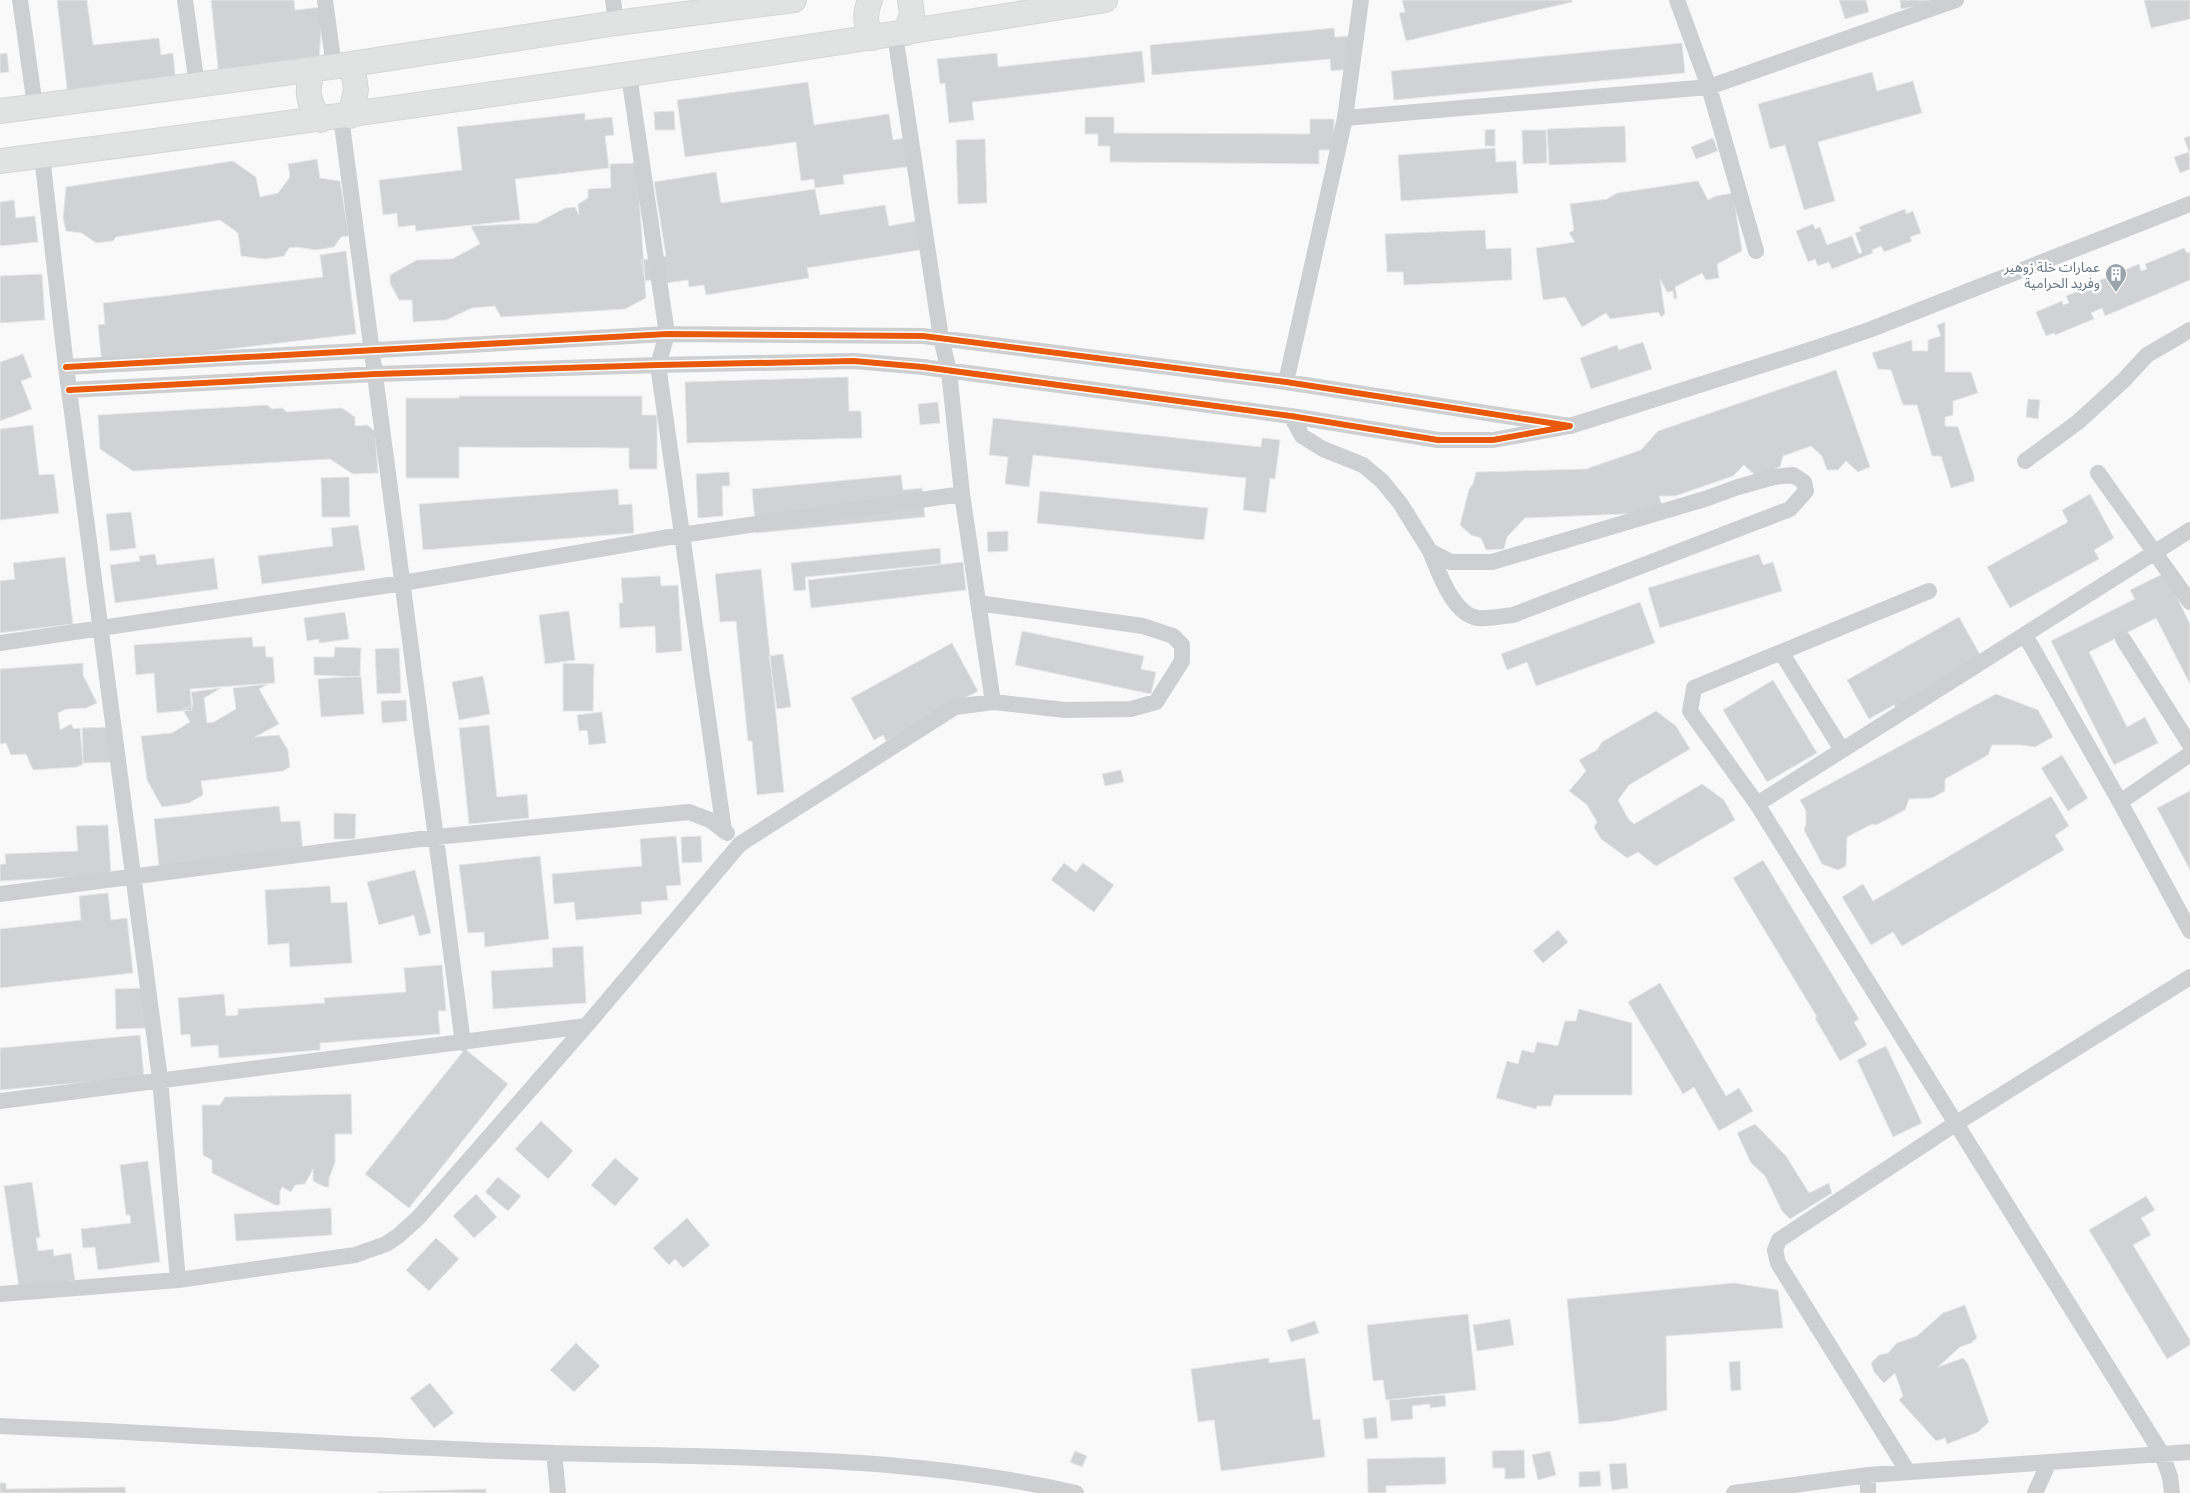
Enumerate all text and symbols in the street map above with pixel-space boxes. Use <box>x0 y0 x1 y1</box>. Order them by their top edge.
place label: عمارات خلة زوهير وفريد الحرامية <box>2003 258 2100 292</box>
building icon: عمارات خلة زوهير وفريد الحرامية <box>2104 262 2128 293</box>

